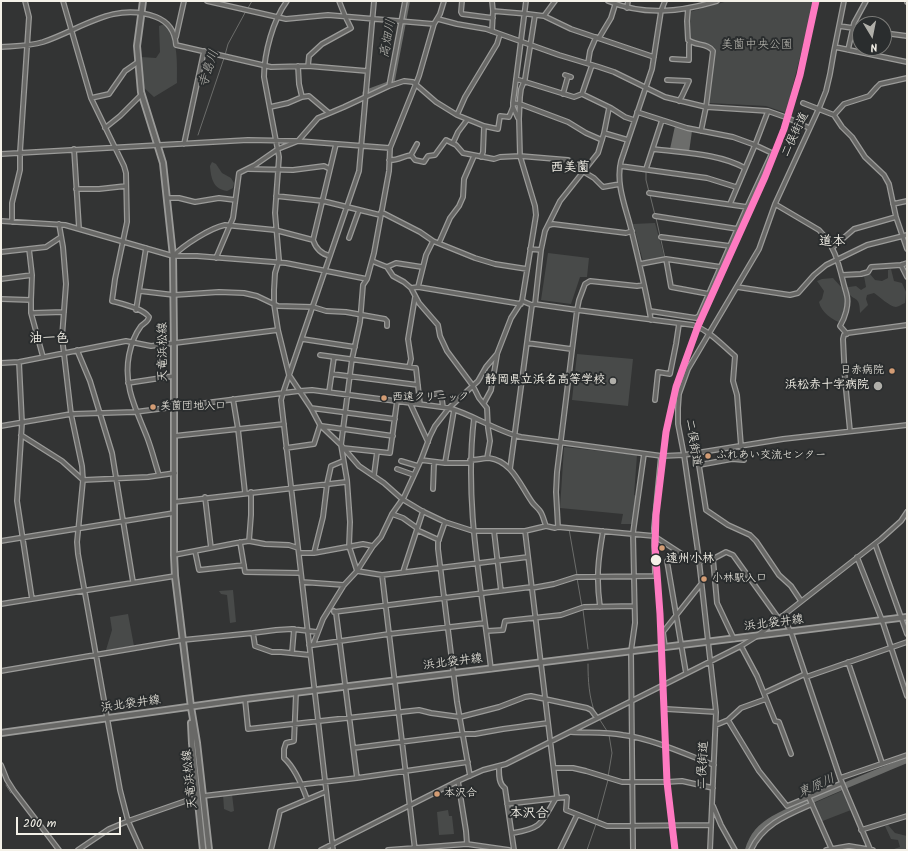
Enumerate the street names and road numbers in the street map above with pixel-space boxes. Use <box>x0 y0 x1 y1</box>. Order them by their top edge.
street label: 二俣街道 <box>779 110 813 160</box>
street label: 天竜浜松線 <box>157 322 171 382</box>
street label: 二俣街道 <box>681 418 703 468</box>
street label: 浜北袋井線 <box>743 613 805 635</box>
street label: 浜北袋井線 <box>422 652 484 674</box>
street label: 浜北袋井線 <box>100 694 162 716</box>
street label: 二俣街道 <box>696 741 712 789</box>
street label: 天竜浜松線 <box>181 748 201 810</box>

